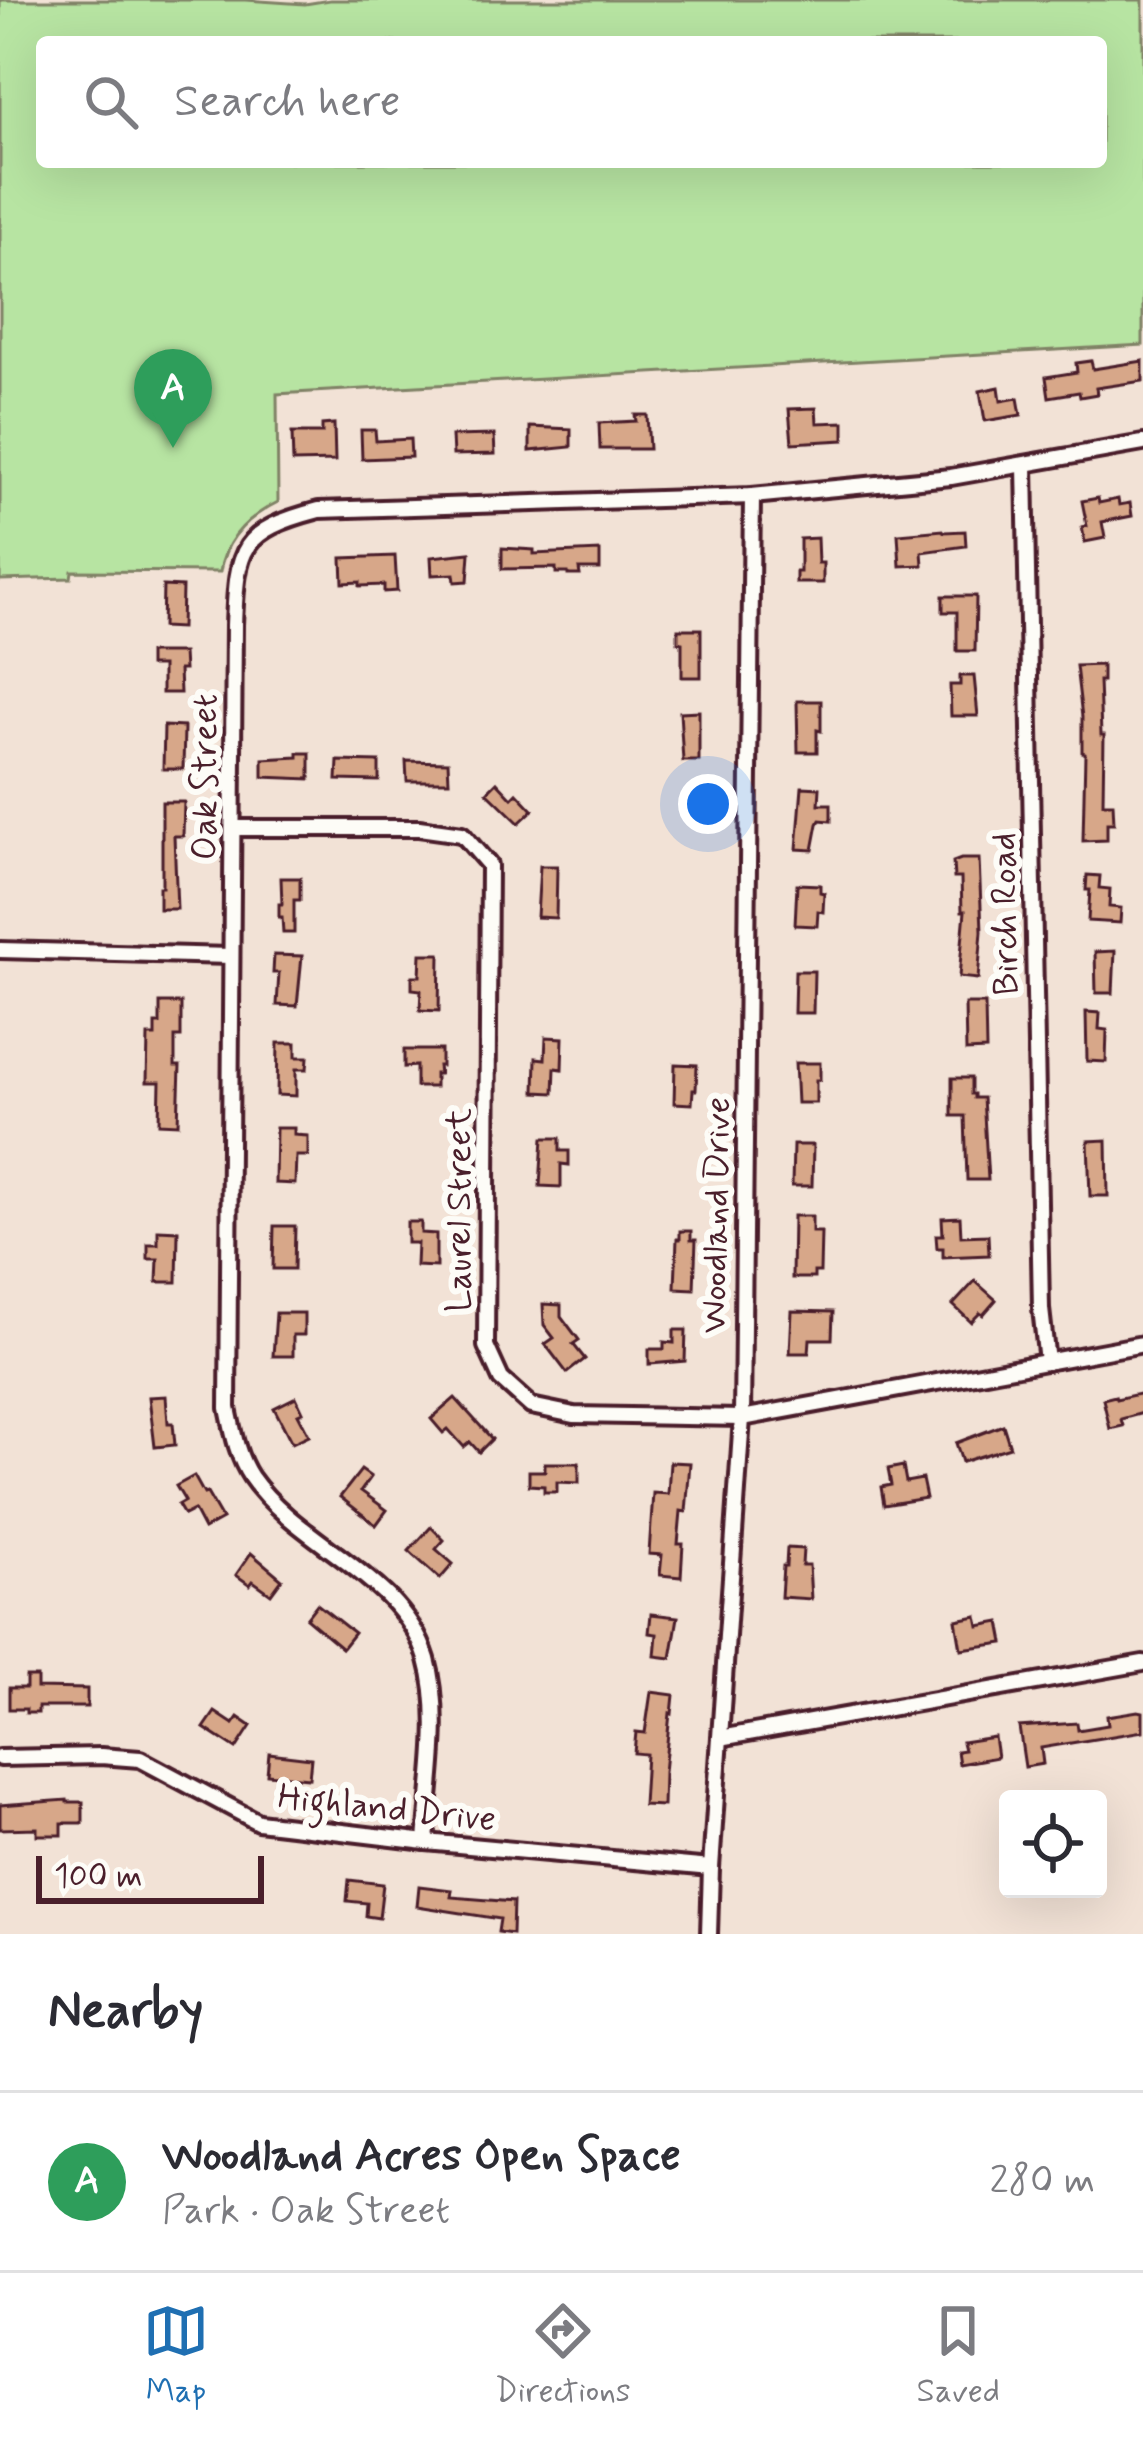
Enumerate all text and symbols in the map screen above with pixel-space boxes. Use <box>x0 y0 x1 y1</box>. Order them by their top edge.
search box <box>36 36 1107 168</box>
icon: search <box>78 69 144 135</box>
text: Search here <box>174 73 401 132</box>
pin: A <box>134 349 212 448</box>
street label: Oak Street <box>183 694 230 860</box>
your location <box>678 774 738 834</box>
street label: Birch Road <box>982 832 1031 996</box>
street label: Woodland Drive <box>692 1096 743 1334</box>
street label: Laurel Street <box>437 1108 484 1312</box>
street label: Highland Drive <box>275 1775 498 1847</box>
map controls <box>999 1790 1107 1898</box>
button: locate <box>999 1790 1107 1898</box>
scale bar <box>36 1850 264 1903</box>
text: 100 m <box>54 1855 143 1899</box>
text: Nearby <box>48 1979 203 2045</box>
text: Woodland Acres Open Space <box>162 2127 681 2186</box>
text: A <box>74 2156 100 2207</box>
text: 280 m <box>990 2156 1095 2207</box>
text: Park · Oak Street <box>162 2186 450 2237</box>
tab: Map <box>143 2298 209 2414</box>
tab: Directions <box>495 2298 631 2414</box>
tab: Saved <box>917 2298 1000 2414</box>

